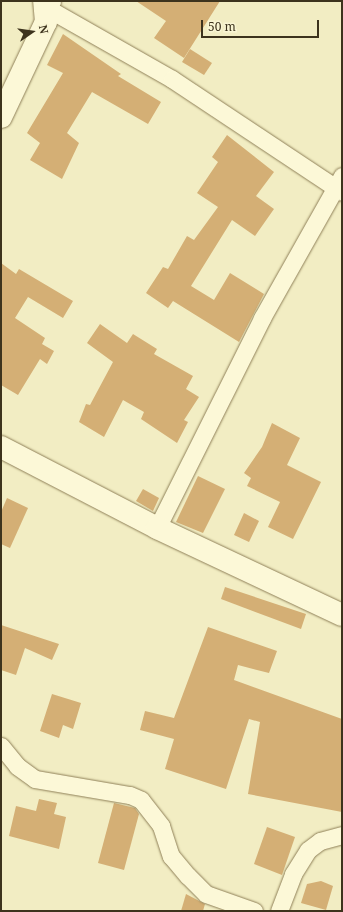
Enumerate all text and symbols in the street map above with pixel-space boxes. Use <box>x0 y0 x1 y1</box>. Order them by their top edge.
north arrow <box>12 12 52 52</box>
scale bar <box>203 12 321 38</box>
text: 50 m <box>208 18 236 35</box>
text: N <box>36 23 52 35</box>

